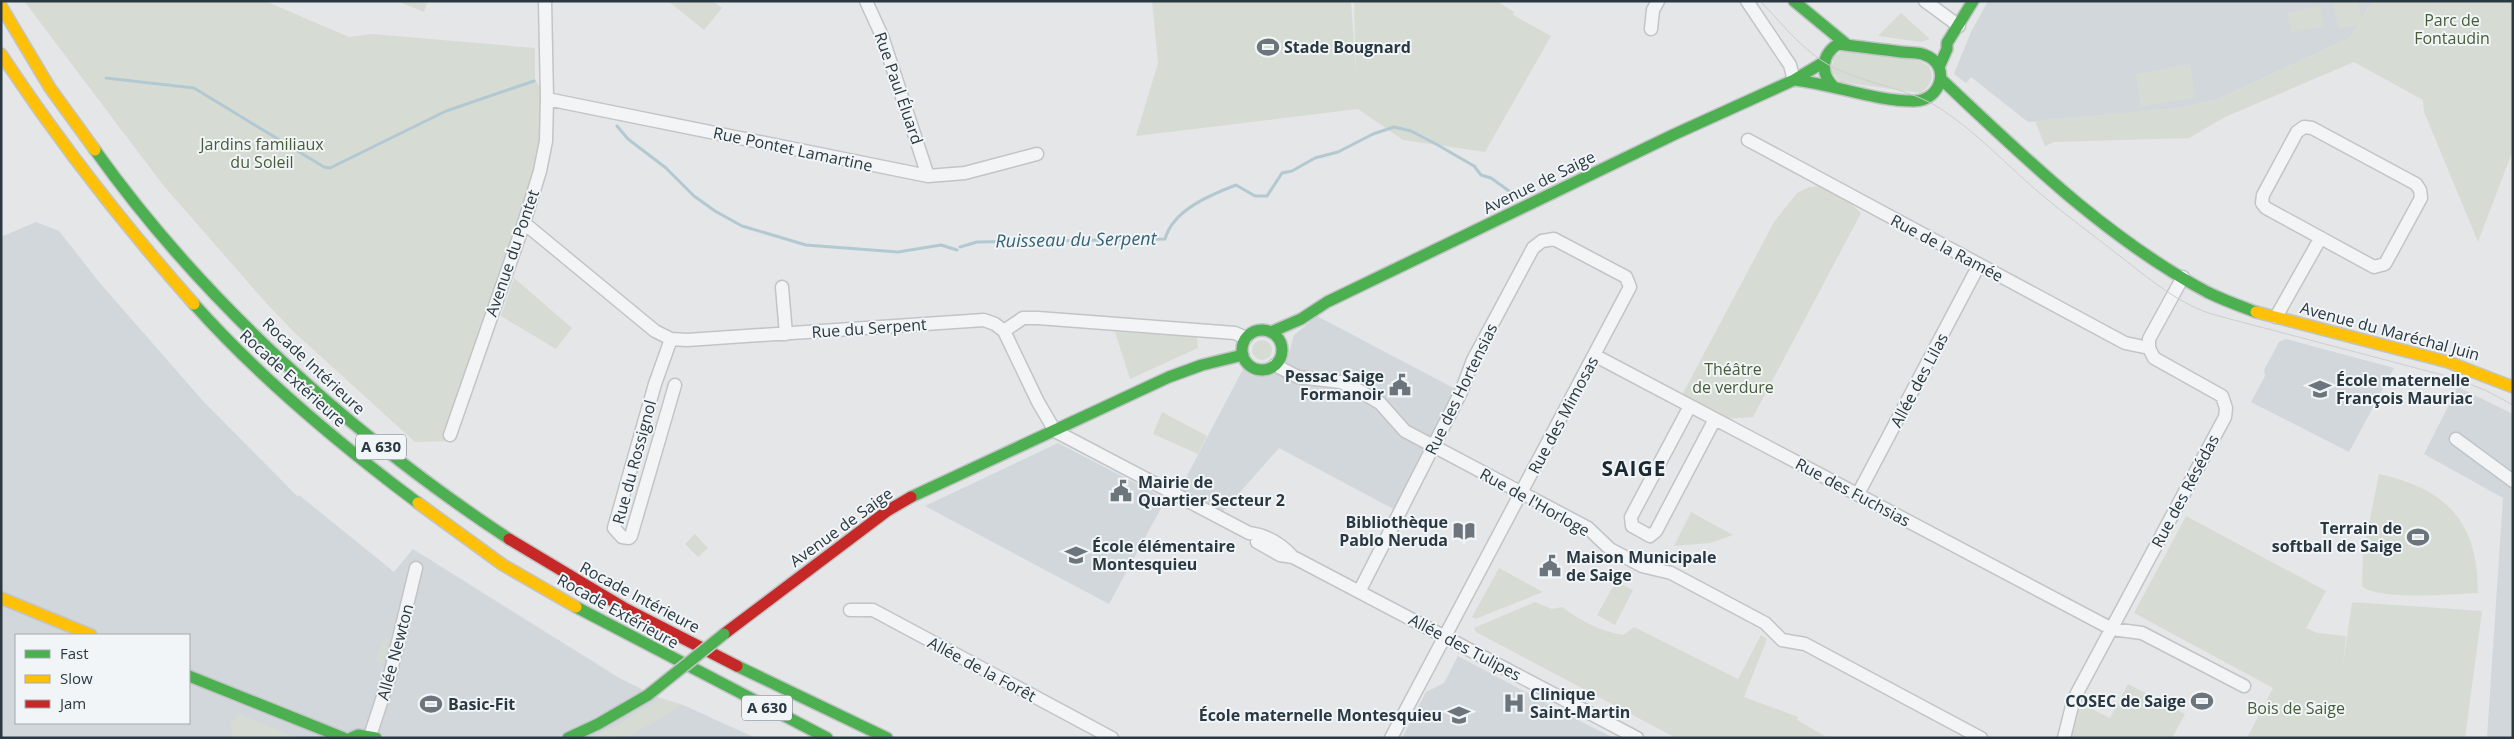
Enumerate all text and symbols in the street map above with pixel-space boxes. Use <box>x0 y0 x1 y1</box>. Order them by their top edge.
park label: Parc de Fontaudin <box>2414 9 2490 49</box>
street label: Rue Paul Éluard <box>870 29 928 147</box>
sports icon: Stade Bougnard <box>1255 34 1281 60</box>
place label: Stade Bougnard <box>1284 36 1411 58</box>
street label: Rue Pontet Lamartine <box>711 121 875 177</box>
park label: Jardins familiaux du Soleil <box>198 133 324 173</box>
street label: Avenue de Saige <box>1479 145 1599 219</box>
street label: Avenue du Pontet <box>480 186 544 319</box>
street label: Rue de la Ramée <box>1887 209 2007 287</box>
water label: Ruisseau du Serpent <box>995 226 1158 252</box>
street label: Avenue du Maréchal Juin <box>2298 296 2482 366</box>
street label: Rocade Intérieure <box>258 313 370 419</box>
street label: Rue du Serpent <box>811 313 928 343</box>
street label: Rue des Hortensias <box>1420 319 1502 459</box>
street label: Rocade Extérieure <box>235 324 351 432</box>
street label: Allée des Lilas <box>1885 329 1953 431</box>
street label: Rue des Mimosas <box>1523 352 1603 478</box>
park label: Théâtre de verdure <box>1692 358 1774 398</box>
place label: Pessac Saige Formanoir <box>1285 365 1384 405</box>
place label: École maternelle François Mauriac <box>2336 369 2473 409</box>
public building icon: Pessac Saige Formanoir <box>1387 372 1413 398</box>
school or university icon: École maternelle François Mauriac <box>2307 376 2333 402</box>
street label: Rue du Rossignol <box>607 398 661 526</box>
street label: Rue des Résédas <box>2146 431 2224 551</box>
road number: A 630 <box>356 434 406 460</box>
street label: Rue des Fuchsias <box>1792 452 1914 532</box>
district label: SAIGE <box>1602 454 1666 482</box>
street label: Rue de l'Horloge <box>1476 463 1594 541</box>
place label: Mairie de Quartier Secteur 2 <box>1138 471 1285 511</box>
public building icon: Mairie de Quartier Secteur 2 <box>1108 478 1134 504</box>
street label: Avenue de Saige <box>785 482 897 572</box>
place label: Bibliothèque Pablo Neruda <box>1339 511 1448 551</box>
place label: Terrain de softball de Saige <box>2272 517 2402 557</box>
library icon: Bibliothèque Pablo Neruda <box>1451 518 1477 544</box>
sports icon: Terrain de softball de Saige <box>2405 524 2431 550</box>
place label: École élémentaire Montesquieu <box>1092 535 1235 575</box>
school or university icon: École élémentaire Montesquieu <box>1063 542 1089 568</box>
place label: Maison Municipale de Saige <box>1566 546 1716 586</box>
public building icon: Maison Municipale de Saige <box>1537 553 1563 579</box>
street label: Rocade Intérieure <box>576 556 704 638</box>
street label: Rocade Extérieure <box>553 568 683 654</box>
street label: Allée Newton <box>372 601 418 703</box>
street label: Allée des Tulipes <box>1405 608 1525 686</box>
street label: Allée de la Forêt <box>924 631 1040 707</box>
legend <box>15 634 190 724</box>
text: Fast <box>60 643 89 663</box>
text: Slow <box>60 668 93 688</box>
place label: Clinique Saint-Martin <box>1530 683 1630 723</box>
sports icon: COSEC de Saige <box>2189 688 2215 714</box>
hospital icon: Clinique Saint-Martin <box>1501 690 1527 716</box>
place label: COSEC de Saige <box>2065 690 2186 712</box>
sports icon: Basic-Fit <box>418 691 444 717</box>
text: Jam <box>58 693 86 713</box>
place label: Basic-Fit <box>448 693 515 715</box>
road number: A 630 <box>742 696 792 720</box>
park label: Bois de Saige <box>2247 697 2345 719</box>
school or university icon: École maternelle Montesquieu <box>1446 702 1472 728</box>
place label: École maternelle Montesquieu <box>1199 704 1442 726</box>

